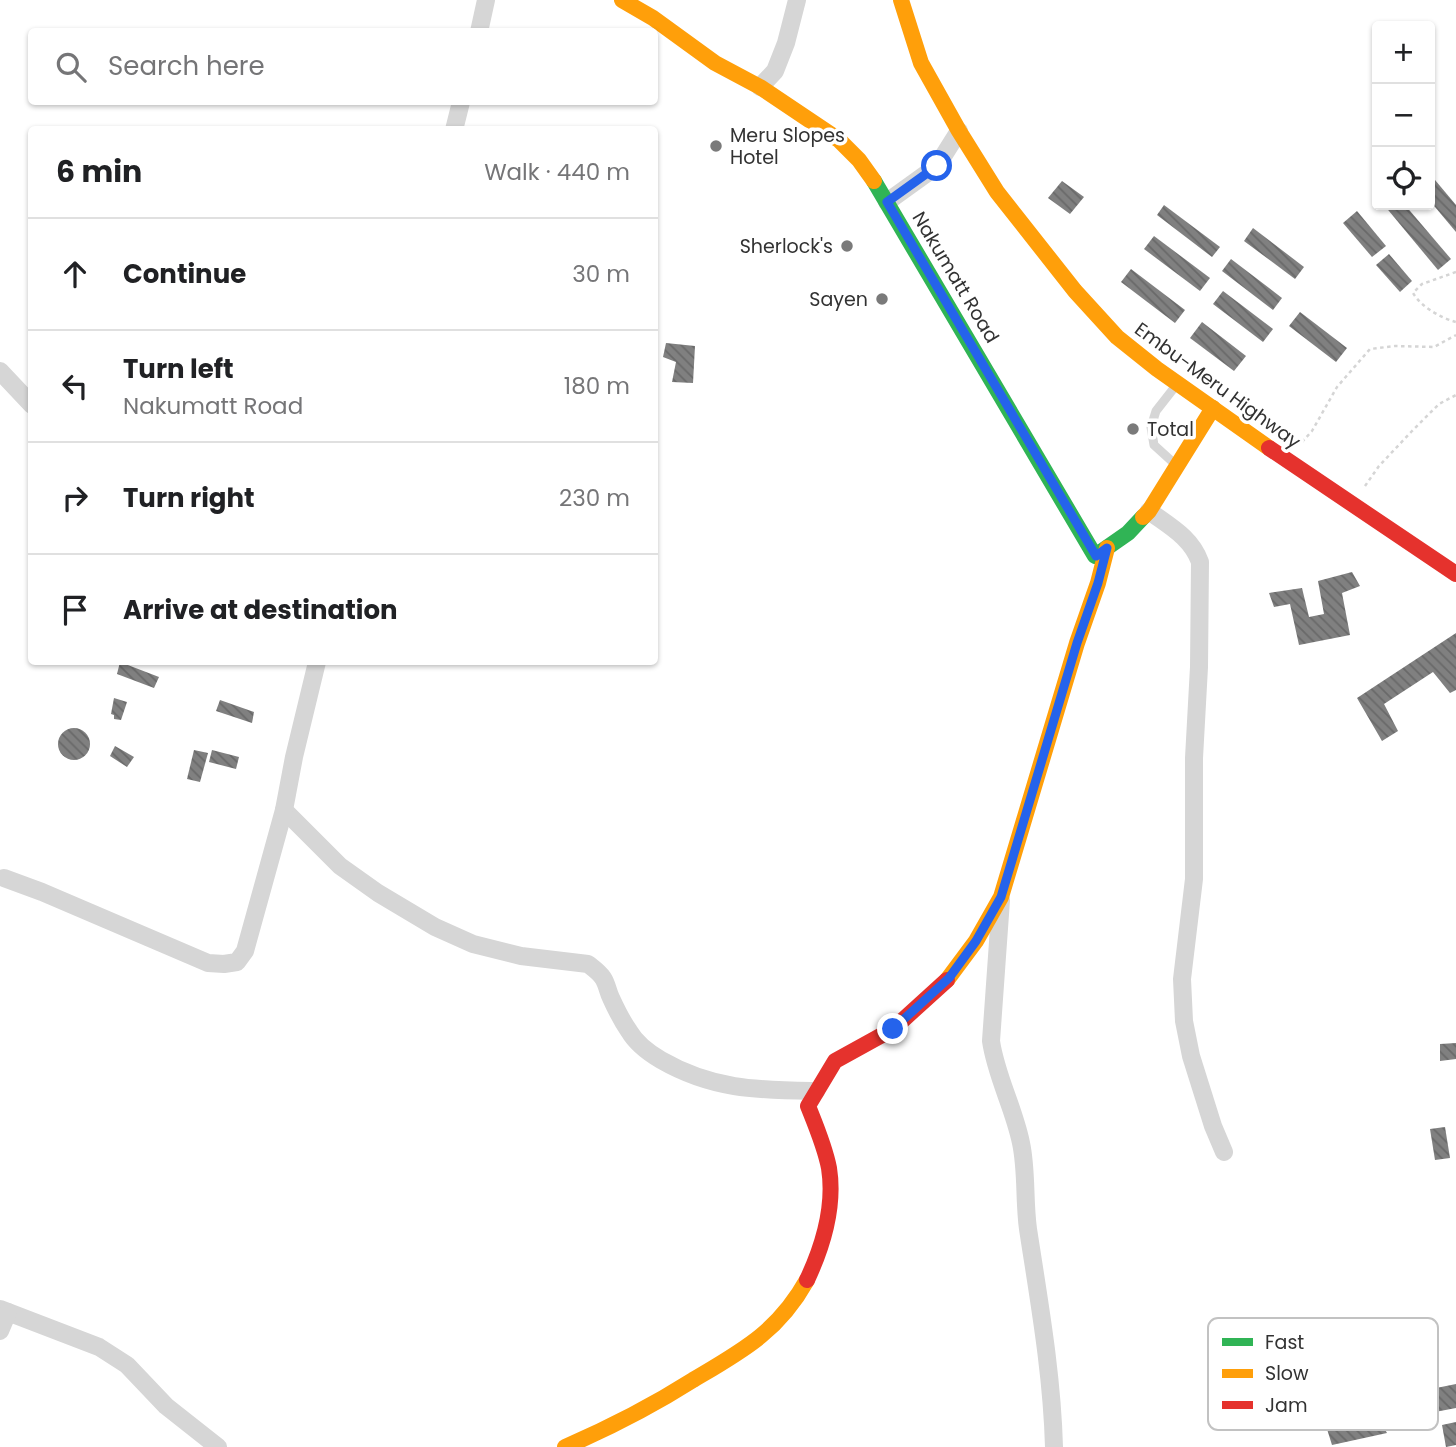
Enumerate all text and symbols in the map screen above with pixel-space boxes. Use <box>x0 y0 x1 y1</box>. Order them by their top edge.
map controls <box>1372 21 1435 210</box>
button: + <box>1372 21 1435 84</box>
search box <box>28 28 658 105</box>
icon: search <box>52 48 90 86</box>
text: Search here <box>108 48 265 84</box>
button: − <box>1372 84 1435 147</box>
place label: Meru Slopes Hotel <box>730 122 845 171</box>
marker: Meru Slopes Hotel <box>708 138 724 154</box>
button: locate <box>1372 147 1435 210</box>
text: 6 min <box>56 150 142 193</box>
route start <box>921 150 952 181</box>
text: Walk · 440 m <box>484 156 630 188</box>
street label: Nakumatt Road <box>906 206 1005 348</box>
place label: Sherlock's <box>740 233 833 260</box>
marker: Sherlock's <box>839 238 855 254</box>
icon: ahead <box>56 255 94 293</box>
text: Continue <box>123 256 246 292</box>
text: 30 m <box>572 258 630 290</box>
place label: Sayen <box>809 286 868 313</box>
marker: Sayen <box>874 291 890 307</box>
street label: Embu-Meru Highway <box>1129 316 1306 455</box>
text: Turn left <box>123 351 234 387</box>
icon: left <box>56 367 94 405</box>
text: 180 m <box>564 370 630 402</box>
text: Nakumatt Road <box>123 390 303 422</box>
place label: Total <box>1147 416 1194 443</box>
marker: Total <box>1125 421 1141 437</box>
icon: right <box>56 479 94 517</box>
text: Turn right <box>123 480 255 516</box>
text: 230 m <box>559 482 630 514</box>
icon: arrive <box>56 591 94 629</box>
text: Arrive at destination <box>123 592 398 628</box>
route end <box>877 1013 908 1044</box>
legend <box>1208 1318 1438 1430</box>
text: Fast <box>1265 1329 1304 1356</box>
text: Slow <box>1265 1360 1309 1387</box>
text: Jam <box>1265 1392 1307 1419</box>

